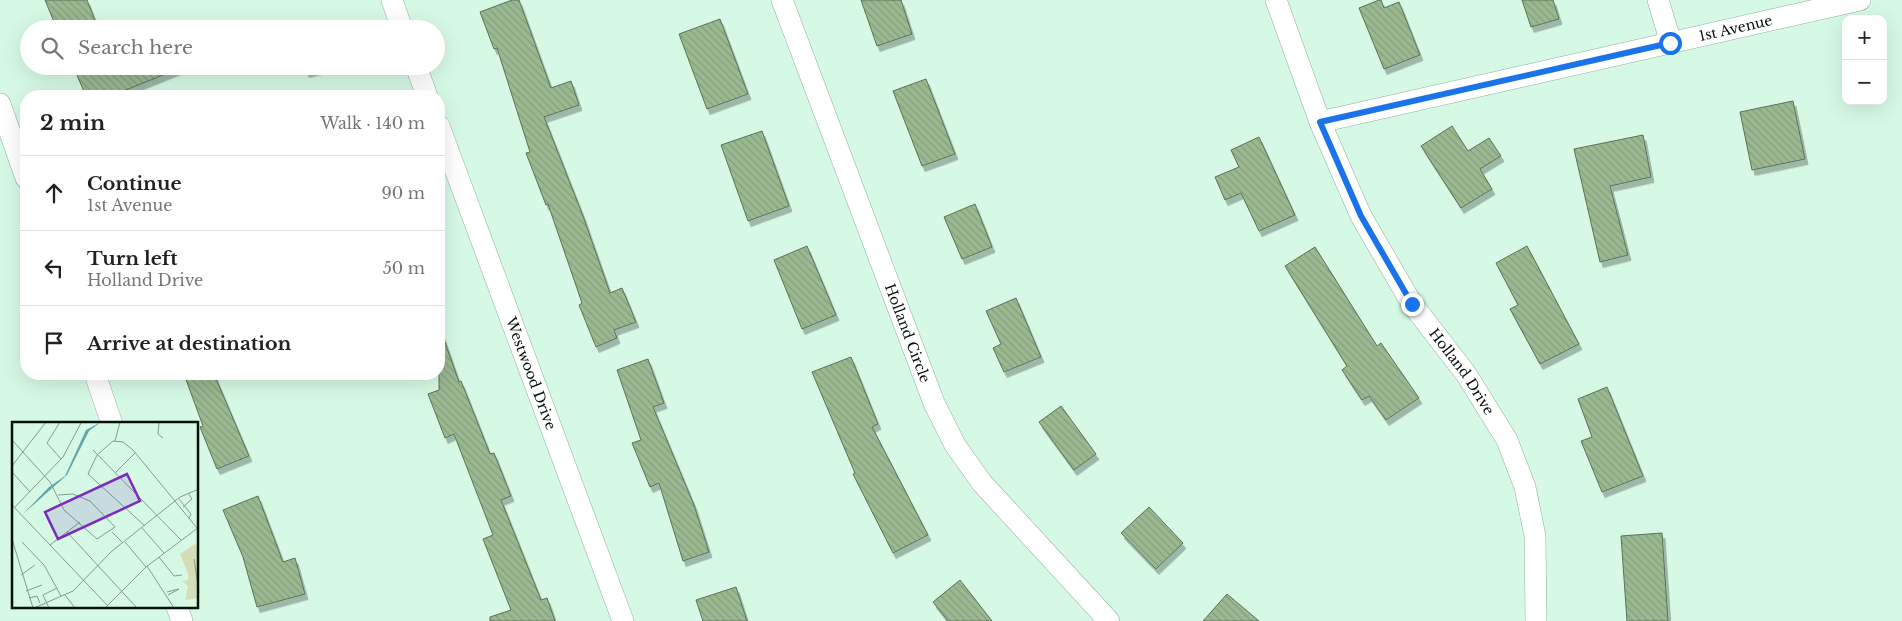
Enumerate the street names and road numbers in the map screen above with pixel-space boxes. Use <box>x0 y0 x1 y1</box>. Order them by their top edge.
street label: 1st Avenue <box>1697 11 1774 45</box>
street label: Holland Circle <box>881 281 934 385</box>
street label: Westwood Drive <box>502 314 560 432</box>
street label: Holland Drive <box>1425 325 1498 418</box>

